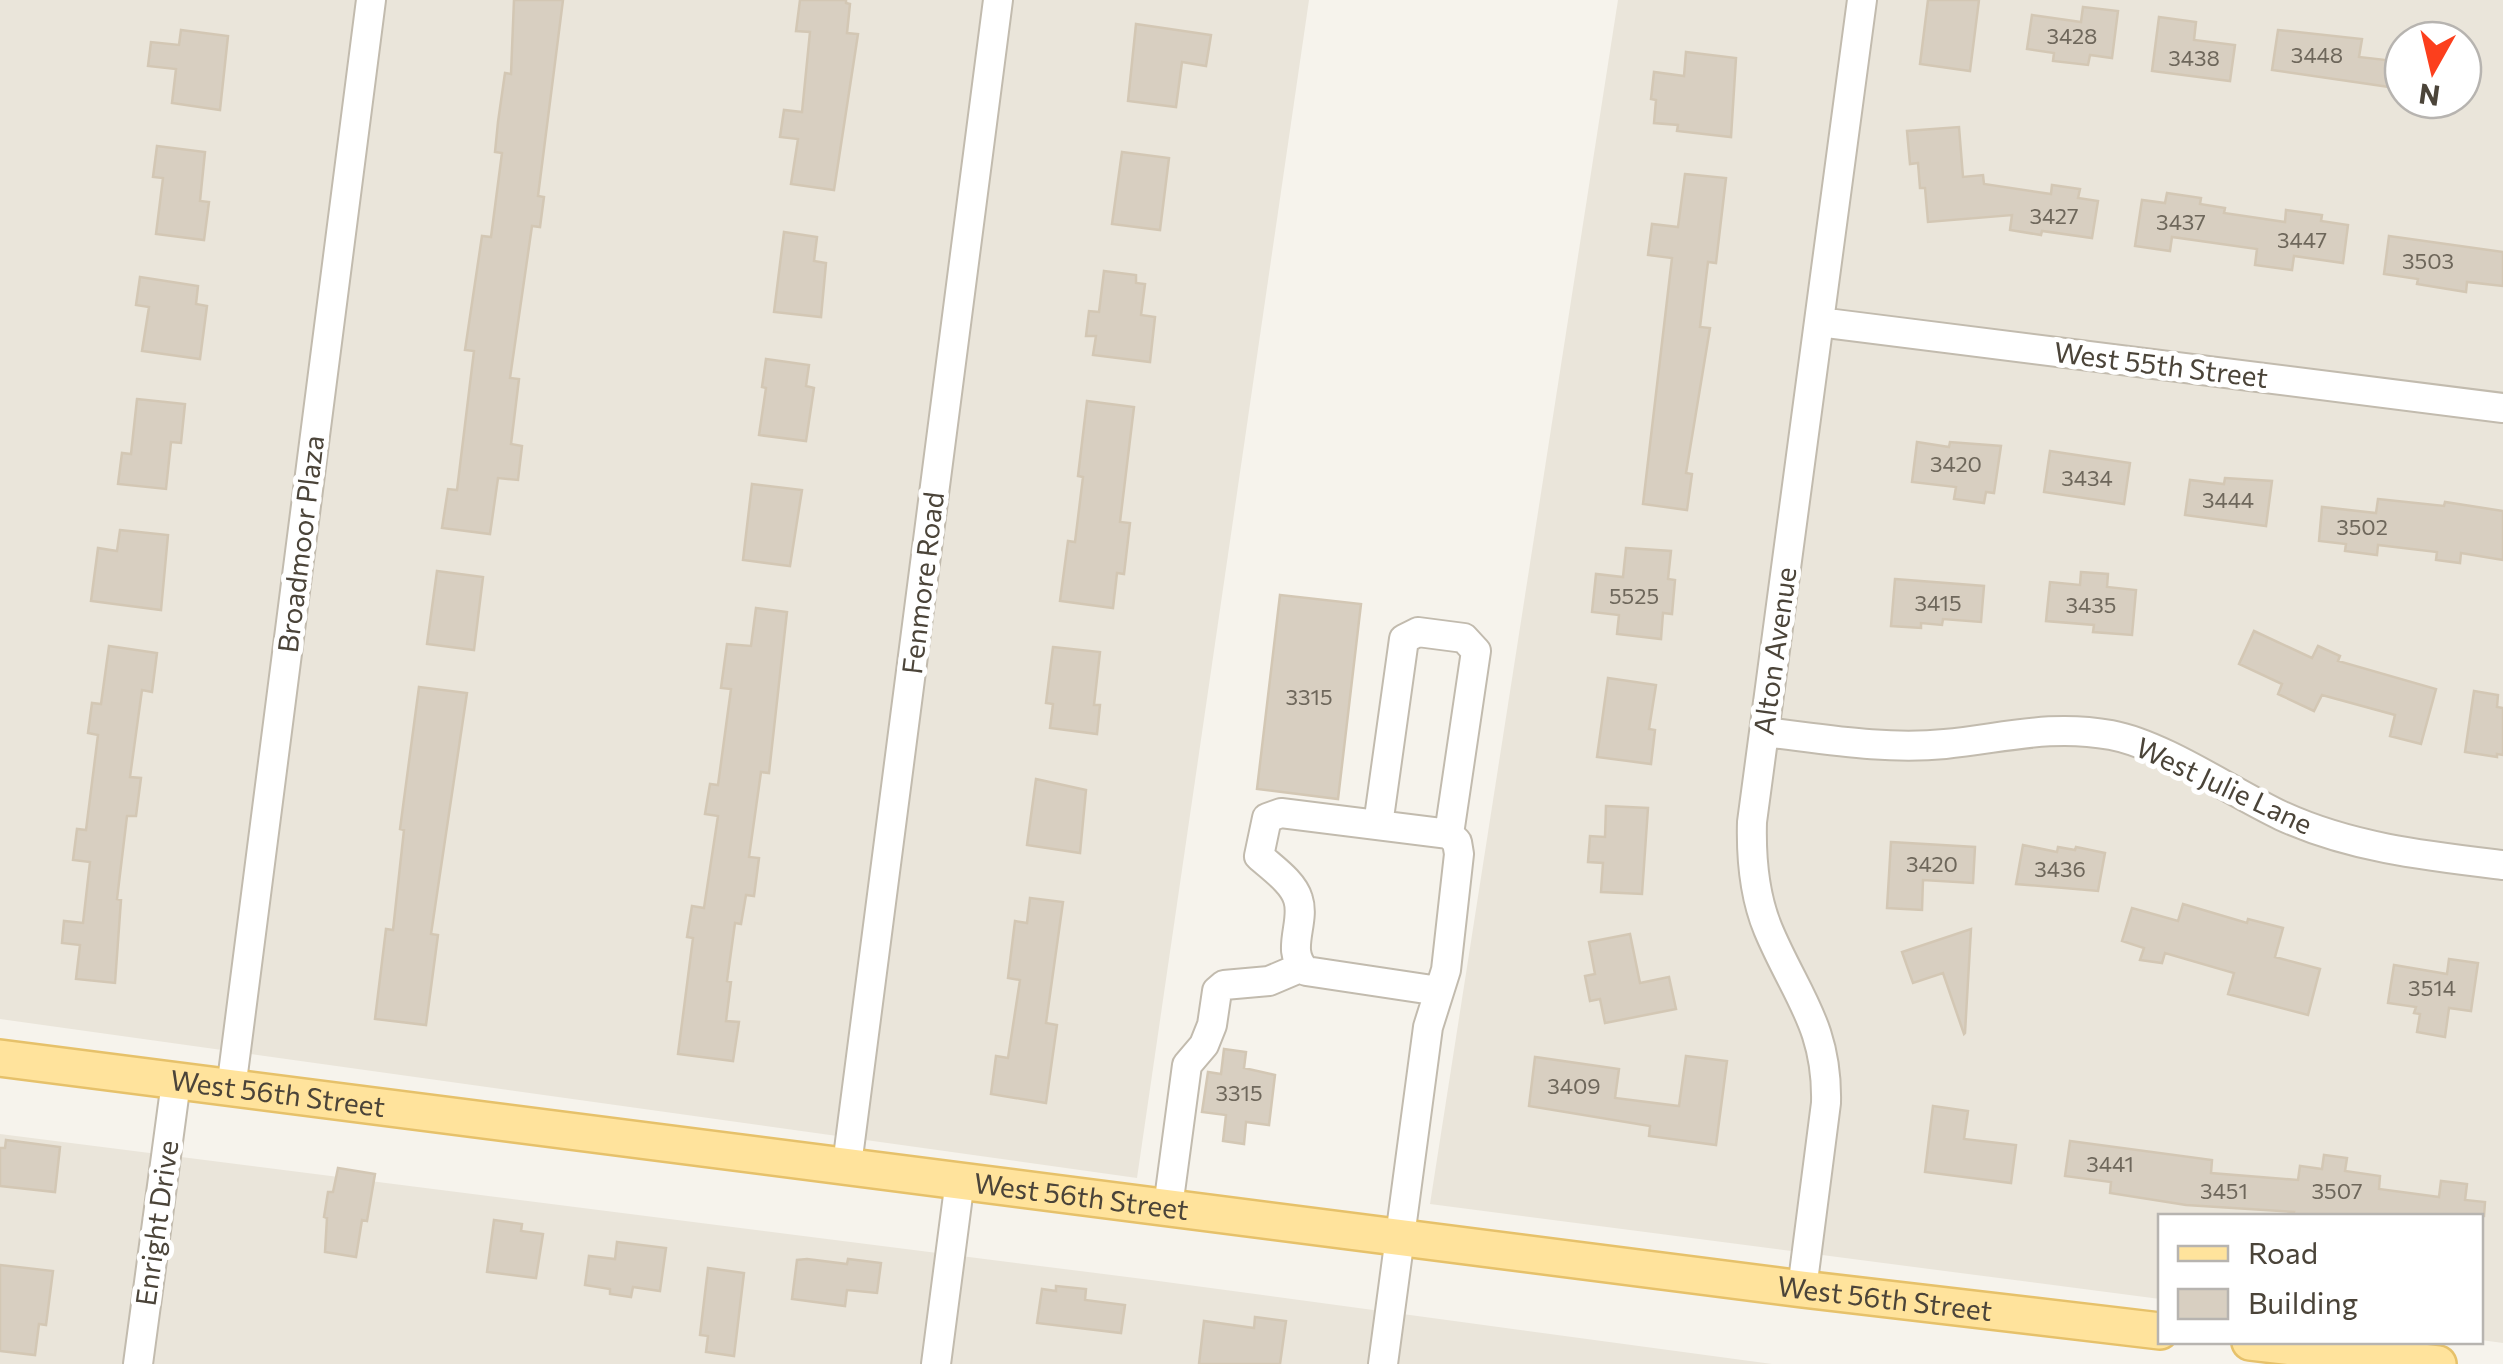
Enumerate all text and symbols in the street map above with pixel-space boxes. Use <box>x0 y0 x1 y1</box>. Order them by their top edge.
north arrow <box>2383 20 2483 120</box>
house number: 3428 <box>2047 22 2097 49</box>
house number: 3448 <box>2291 41 2343 68</box>
house number: 3438 <box>2168 44 2220 71</box>
text: N <box>2417 77 2442 114</box>
house number: 3427 <box>2029 202 2079 229</box>
house number: 3437 <box>2156 208 2206 235</box>
house number: 3447 <box>2277 226 2327 253</box>
house number: 3503 <box>2402 247 2454 274</box>
street label: West 55th Street <box>2052 334 2270 394</box>
street label: Broadmoor Plaza <box>270 433 330 654</box>
house number: 3420 <box>1930 450 1982 477</box>
house number: 3434 <box>2061 464 2113 491</box>
house number: 3444 <box>2202 486 2254 513</box>
street label: Fenmore Road <box>894 490 950 676</box>
house number: 3502 <box>2336 513 2388 540</box>
street label: Alton Avenue <box>1745 565 1803 737</box>
house number: 5525 <box>1609 582 1659 609</box>
house number: 3415 <box>1914 589 1962 616</box>
house number: 3435 <box>2066 591 2116 618</box>
house number: 3315 <box>1285 683 1333 710</box>
street label: West Julie Lane <box>2131 729 2318 841</box>
house number: 3420 <box>1906 850 1958 877</box>
house number: 3436 <box>2034 855 2086 882</box>
house number: 3514 <box>2408 974 2456 1001</box>
street label: West 56th Street <box>169 1062 387 1123</box>
house number: 3409 <box>1547 1072 1601 1099</box>
house number: 3315 <box>1215 1079 1263 1106</box>
street label: Enright Drive <box>128 1138 184 1308</box>
house number: 3441 <box>2086 1150 2134 1177</box>
street label: West 56th Street <box>972 1165 1191 1226</box>
house number: 3451 <box>2200 1177 2248 1204</box>
house number: 3507 <box>2311 1177 2363 1204</box>
legend <box>2158 1214 2483 1344</box>
text: Road <box>2248 1233 2318 1270</box>
street label: West 56th Street <box>1775 1268 1994 1327</box>
text: Building <box>2248 1283 2358 1320</box>

